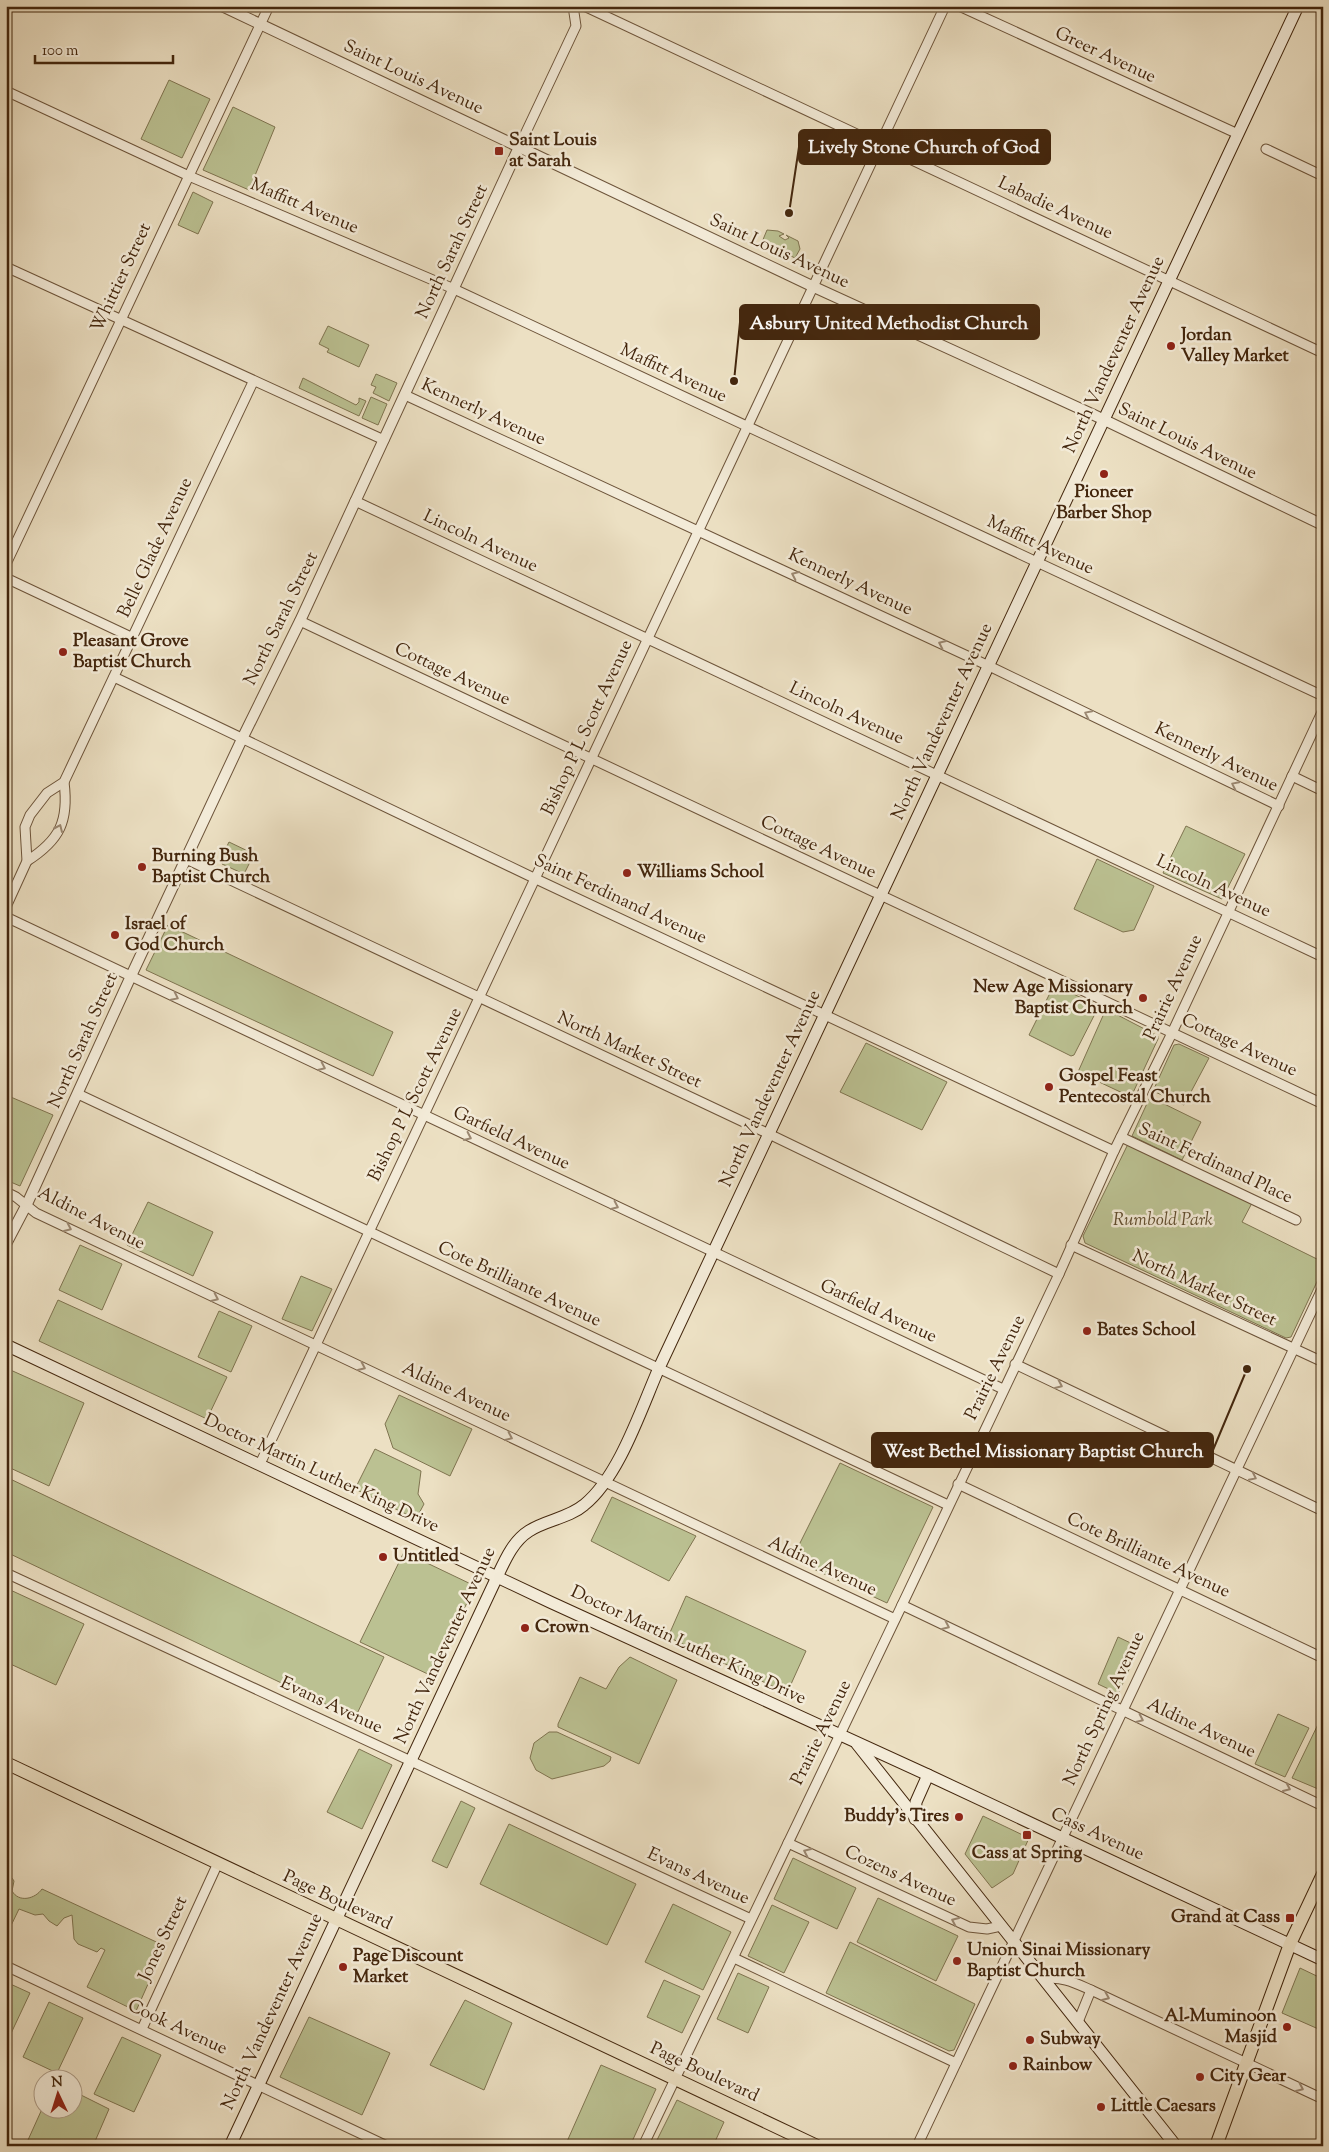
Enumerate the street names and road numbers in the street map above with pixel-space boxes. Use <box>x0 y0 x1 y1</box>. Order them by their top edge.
street label: Greer Avenue <box>1050 21 1160 91</box>
street label: Saint Louis Avenue <box>339 34 487 122</box>
street label: Labadie Avenue <box>993 171 1117 247</box>
street label: Maffitt Avenue <box>246 172 362 242</box>
street label: North Sarah Street <box>410 180 496 324</box>
street label: Saint Louis Avenue <box>705 208 853 296</box>
street label: Whittier Street <box>85 219 159 337</box>
street label: North Vandeventer Avenue <box>1058 252 1172 458</box>
street label: Maffitt Avenue <box>615 338 731 410</box>
street label: Kennerly Avenue <box>417 373 549 453</box>
street label: Saint Louis Avenue <box>1113 397 1261 487</box>
street label: Belle Glade Avenue <box>112 474 200 622</box>
street label: Lincoln Avenue <box>418 504 542 580</box>
street label: Maffitt Avenue <box>982 510 1098 582</box>
street label: Kennerly Avenue <box>784 543 916 623</box>
street label: North Sarah Street <box>238 548 326 690</box>
street label: North Vandeventer Avenue <box>886 619 1000 825</box>
street label: Bishop P L Scott Avenue <box>536 636 640 820</box>
street label: Cottage Avenue <box>390 637 514 713</box>
street label: Lincoln Avenue <box>784 676 908 752</box>
street label: Kennerly Avenue <box>1150 717 1282 799</box>
street label: Cottage Avenue <box>756 810 880 886</box>
street label: Saint Ferdinand Avenue <box>529 848 711 952</box>
street label: Lincoln Avenue <box>1151 849 1275 925</box>
street label: Prairie Avenue <box>1138 931 1210 1045</box>
street label: North Sarah Street <box>42 969 126 1113</box>
street label: North Vandeventer Avenue <box>714 986 828 1192</box>
street label: Bishop P L Scott Avenue <box>362 1003 470 1187</box>
street label: North Market Street <box>552 1006 706 1096</box>
street label: Cottage Avenue <box>1177 1008 1301 1084</box>
street label: Garfield Avenue <box>448 1100 574 1178</box>
street label: Saint Ferdinand Place <box>1133 1117 1297 1211</box>
street label: Aldine Avenue <box>33 1181 149 1257</box>
street label: Cote Brilliante Avenue <box>433 1236 605 1334</box>
street label: North Market Street <box>1127 1244 1281 1334</box>
street label: Garfield Avenue <box>815 1273 941 1351</box>
street label: Prairie Avenue <box>959 1311 1033 1425</box>
street label: Aldine Avenue <box>397 1356 515 1430</box>
street label: Doctor Martin Luther King Drive <box>199 1408 443 1540</box>
street label: Cote Brilliante Avenue <box>1062 1507 1234 1605</box>
street label: Aldine Avenue <box>763 1530 881 1604</box>
street label: North Vandeventer Avenue <box>389 1543 503 1749</box>
street label: Doctor Martin Luther King Drive <box>566 1580 810 1712</box>
street label: North Spring Avenue <box>1058 1628 1152 1790</box>
street label: Evans Avenue <box>276 1671 386 1741</box>
street label: Prairie Avenue <box>785 1676 859 1790</box>
street label: Aldine Avenue <box>1142 1692 1260 1766</box>
street label: Cass Avenue <box>1046 1802 1148 1868</box>
street label: Cozens Avenue <box>840 1840 960 1914</box>
street label: Evans Avenue <box>643 1842 753 1912</box>
street label: Page Boulevard <box>278 1864 396 1938</box>
street label: Jones Street <box>133 1892 195 1987</box>
street label: North Vandeventer Avenue <box>216 1909 330 2115</box>
street label: Cook Avenue <box>123 1994 231 2062</box>
street label: Page Boulevard <box>645 2036 763 2110</box>

